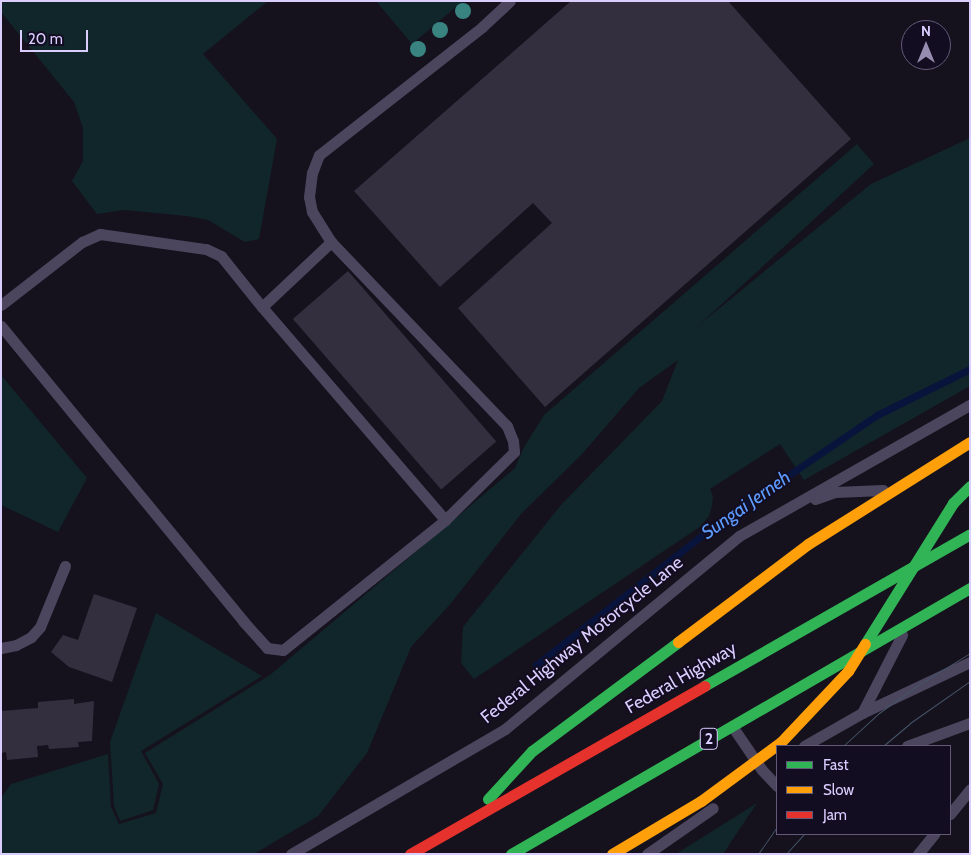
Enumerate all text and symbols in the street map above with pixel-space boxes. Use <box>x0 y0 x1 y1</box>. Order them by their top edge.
scale bar <box>22 20 90 52</box>
north arrow <box>901 20 951 70</box>
text: N <box>921 22 931 40</box>
text: 20 m <box>28 30 63 48</box>
water label: Sungai Jerneh <box>697 466 795 544</box>
street label: Federal Highway Motorcycle Lane <box>476 552 688 728</box>
street label: Federal Highway <box>622 637 740 719</box>
road number: 2 <box>699 726 719 752</box>
legend <box>776 745 951 835</box>
text: Fast <box>823 756 848 774</box>
text: Slow <box>823 781 854 799</box>
text: Jam <box>823 806 847 824</box>

